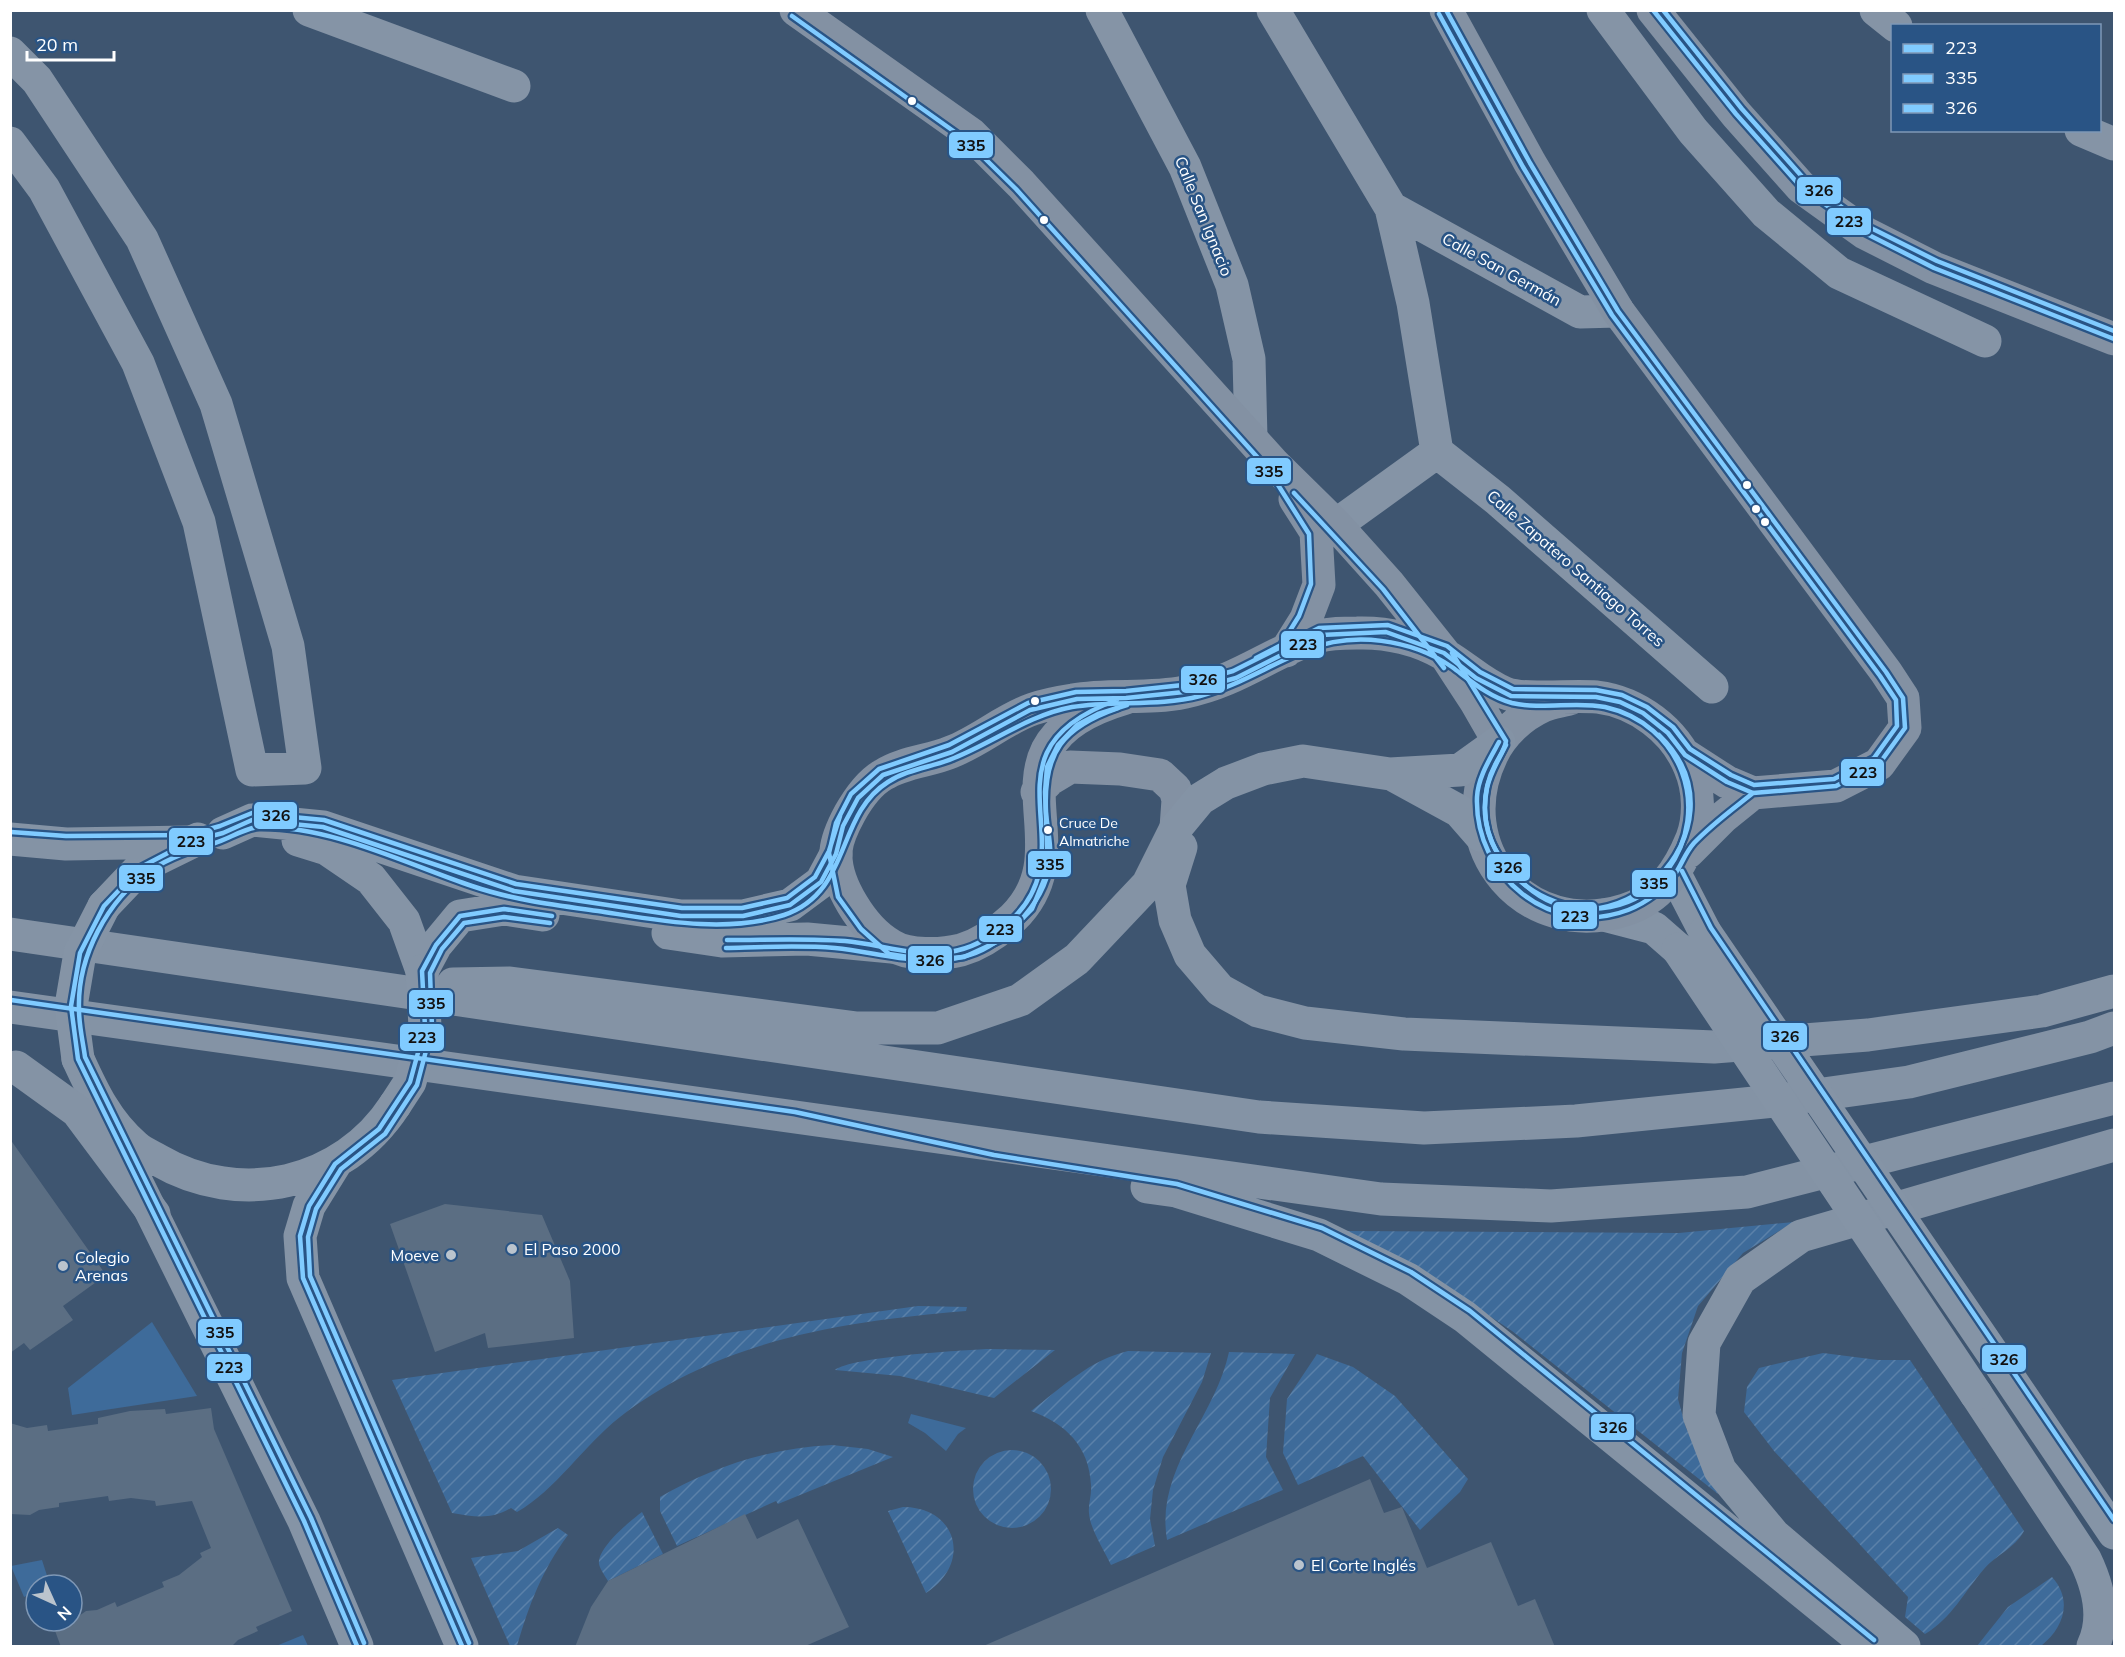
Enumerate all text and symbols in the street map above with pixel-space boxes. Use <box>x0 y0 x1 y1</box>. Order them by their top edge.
scale bar <box>27 24 114 62</box>
legend <box>1891 24 2101 132</box>
text: 20 m <box>36 33 78 56</box>
text: 223 <box>1945 36 1977 59</box>
text: 335 <box>1945 66 1978 89</box>
unlabelled marker <box>906 95 918 107</box>
text: 326 <box>1945 96 1977 119</box>
line badge: 335 <box>948 131 994 159</box>
text: 335 <box>957 135 986 155</box>
street label: Calle San Ignacio <box>1171 153 1237 279</box>
line badge: 326 <box>1796 176 1842 205</box>
text: 326 <box>1805 180 1834 200</box>
line badge: 223 <box>1826 207 1872 236</box>
text: 223 <box>1835 211 1863 231</box>
unlabelled marker <box>1038 214 1050 226</box>
street label: Calle San Germán <box>1439 228 1565 310</box>
line badge: 335 <box>1246 457 1292 485</box>
text: 335 <box>1255 461 1284 481</box>
unlabelled marker <box>1741 479 1753 491</box>
street label: Calle Zapatero Santiago Torres <box>1483 485 1669 651</box>
unlabelled marker <box>1750 503 1762 515</box>
unlabelled marker <box>1759 516 1771 528</box>
line badge: 223 <box>1280 630 1325 659</box>
text: 223 <box>1289 634 1317 654</box>
line badge: 326 <box>1180 665 1226 694</box>
text: 326 <box>1189 669 1218 689</box>
unlabelled marker <box>1029 695 1041 707</box>
line badge: 223 <box>1840 758 1885 787</box>
text: 223 <box>1849 762 1877 782</box>
line badge: 326 <box>253 801 298 830</box>
text: 326 <box>262 805 291 825</box>
place label: Cruce De Almatriche <box>1059 814 1129 850</box>
marker: Cruce De Almatriche <box>1042 824 1054 836</box>
line badge: 223 <box>168 827 214 856</box>
text: 223 <box>177 831 205 851</box>
line badge: 335 <box>1027 850 1072 878</box>
line badge: 326 <box>1486 853 1531 882</box>
text: 335 <box>1036 854 1065 874</box>
text: 326 <box>1494 857 1523 877</box>
line badge: 335 <box>118 864 164 892</box>
text: 335 <box>127 868 156 888</box>
line badge: 335 <box>1631 869 1677 898</box>
text: 335 <box>1640 873 1669 893</box>
line badge: 223 <box>1552 901 1598 930</box>
text: 223 <box>1561 906 1589 926</box>
line badge: 223 <box>978 915 1023 943</box>
text: 223 <box>986 919 1014 939</box>
line badge: 326 <box>907 945 953 974</box>
text: 326 <box>916 950 945 970</box>
line badge: 335 <box>408 989 454 1018</box>
text: 335 <box>417 993 446 1013</box>
line badge: 326 <box>1762 1022 1808 1051</box>
line badge: 223 <box>399 1023 445 1052</box>
text: 326 <box>1771 1026 1800 1046</box>
text: 223 <box>408 1027 436 1047</box>
place label: El Paso 2000 <box>524 1239 621 1259</box>
marker: El Paso 2000 <box>505 1242 519 1256</box>
place label: Moeve <box>390 1245 439 1265</box>
place label: Colegio Arenas <box>75 1247 130 1285</box>
marker: Moeve <box>444 1248 458 1262</box>
marker: Colegio Arenas <box>56 1259 70 1273</box>
line badge: 335 <box>197 1318 243 1347</box>
text: 335 <box>206 1322 235 1342</box>
line badge: 326 <box>1981 1344 2027 1373</box>
text: 326 <box>1990 1349 2019 1369</box>
line badge: 223 <box>206 1353 252 1382</box>
text: 223 <box>215 1357 243 1377</box>
line badge: 326 <box>1590 1413 1635 1441</box>
text: 326 <box>1599 1417 1628 1437</box>
place label: El Corte Inglés <box>1311 1555 1416 1575</box>
marker: El Corte Inglés <box>1292 1558 1306 1572</box>
north arrow <box>24 1573 84 1633</box>
text: N <box>53 1602 76 1625</box>

